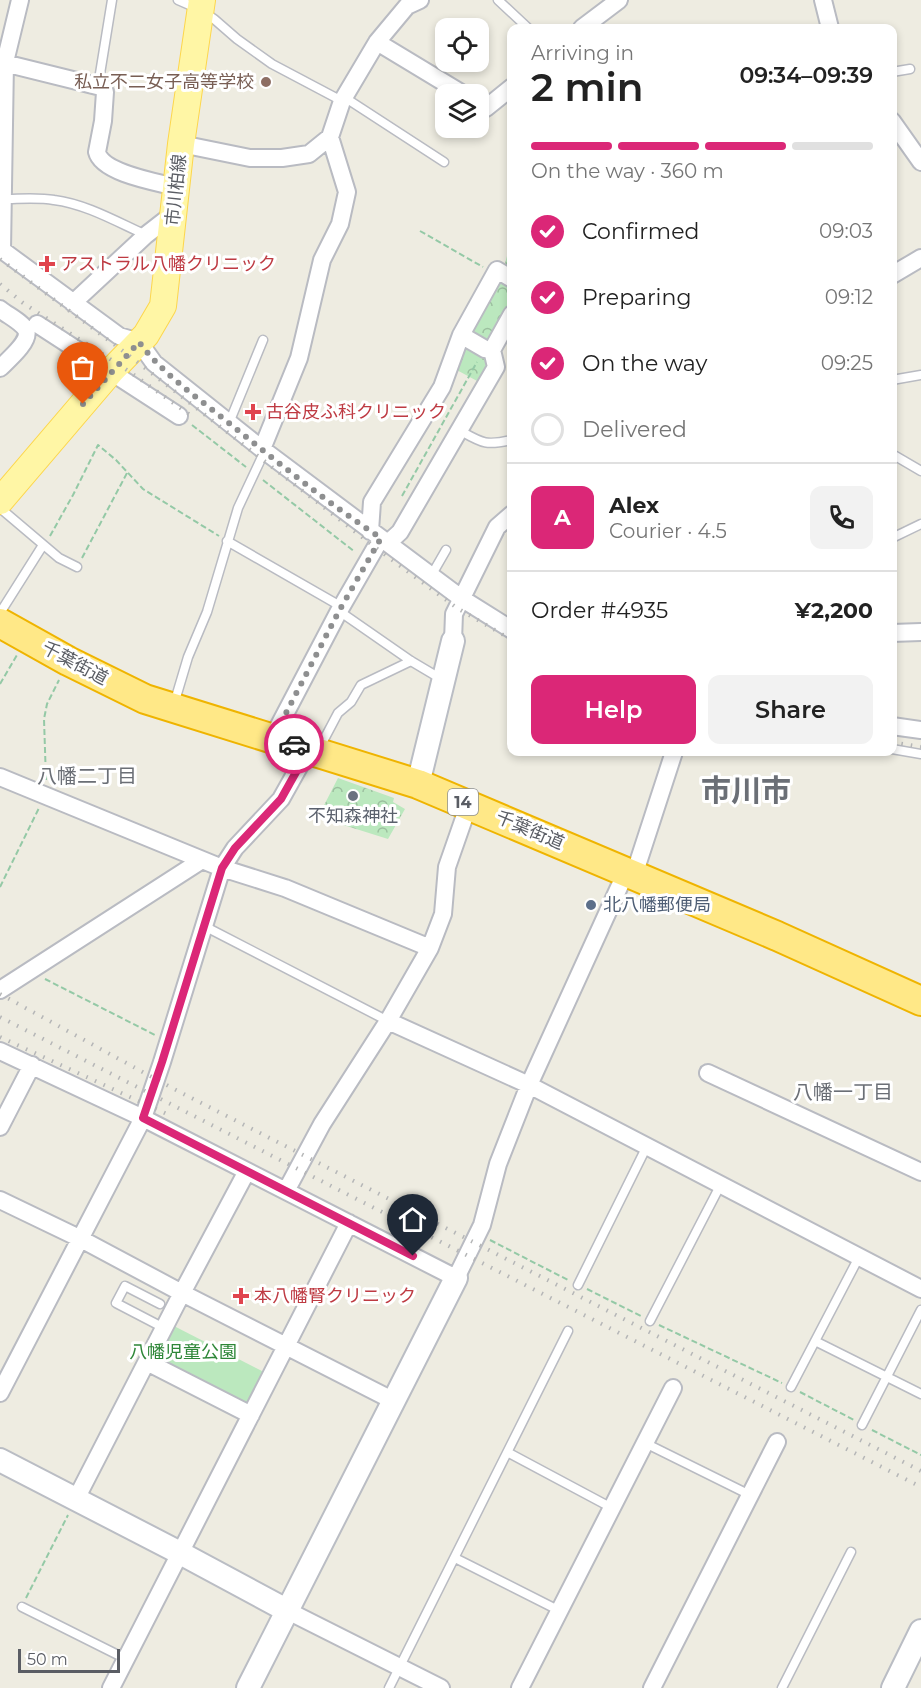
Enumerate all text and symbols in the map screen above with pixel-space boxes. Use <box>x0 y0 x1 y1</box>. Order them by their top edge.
map controls <box>435 18 489 138</box>
button: locate <box>435 18 489 72</box>
text: Arriving in <box>531 41 634 65</box>
text: 09:34–09:39 <box>739 62 873 89</box>
text: 2 min <box>531 63 644 111</box>
place label: 私立不二女子高等学校 <box>74 71 254 93</box>
marker: 私立不二女子高等学校 <box>259 75 273 89</box>
button: layers <box>435 84 489 138</box>
street label: 市川柏線 <box>161 153 191 227</box>
text: On the way · 360 m <box>531 159 724 183</box>
icon: check <box>531 215 564 248</box>
text: Confirmed <box>582 218 699 245</box>
text: 09:03 <box>819 219 873 243</box>
place label: アストラル八幡クリニック <box>60 253 276 275</box>
marker: アストラル八幡クリニック <box>38 255 56 273</box>
icon: check <box>531 281 564 314</box>
text: Preparing <box>582 284 691 311</box>
text: 09:12 <box>825 285 873 309</box>
pin <box>57 342 108 404</box>
icon: check <box>531 347 564 380</box>
text: On the way <box>582 350 707 377</box>
icon: bag <box>66 351 99 384</box>
text: 09:25 <box>821 351 873 375</box>
place label: 古谷皮ふ科クリニック <box>266 401 446 423</box>
marker: 古谷皮ふ科クリニック <box>244 403 262 421</box>
text: Delivered <box>582 416 687 443</box>
button: phone <box>810 486 873 549</box>
text: Alex <box>609 492 659 519</box>
text: A <box>554 504 571 531</box>
text: Courier · 4.5 <box>609 519 727 543</box>
text: Order #4935 <box>531 597 668 624</box>
text: ¥2,200 <box>795 597 873 624</box>
street label: 千葉街道 <box>38 636 112 690</box>
button: Help <box>531 675 696 744</box>
button: Share <box>708 675 873 744</box>
courier <box>264 714 324 774</box>
icon: car <box>278 728 311 761</box>
district label: 八幡二丁目 <box>37 764 137 788</box>
district label: 市川市 <box>701 772 791 809</box>
marker: 不知森神社 <box>346 789 360 803</box>
road number: 14 <box>448 789 478 815</box>
place label: 不知森神社 <box>308 805 398 827</box>
street label: 千葉街道 <box>493 806 567 854</box>
place label: 北八幡郵便局 <box>603 894 711 916</box>
marker: 北八幡郵便局 <box>584 898 598 912</box>
district label: 八幡一丁目 <box>793 1080 893 1104</box>
pin <box>387 1194 438 1256</box>
icon: home <box>396 1203 429 1236</box>
place label: 本八幡腎クリニック <box>254 1285 416 1307</box>
marker: 本八幡腎クリニック <box>232 1287 250 1305</box>
park label: 八幡児童公園 <box>129 1341 237 1363</box>
scale bar <box>18 1646 120 1674</box>
text: 50 m <box>27 1650 68 1669</box>

